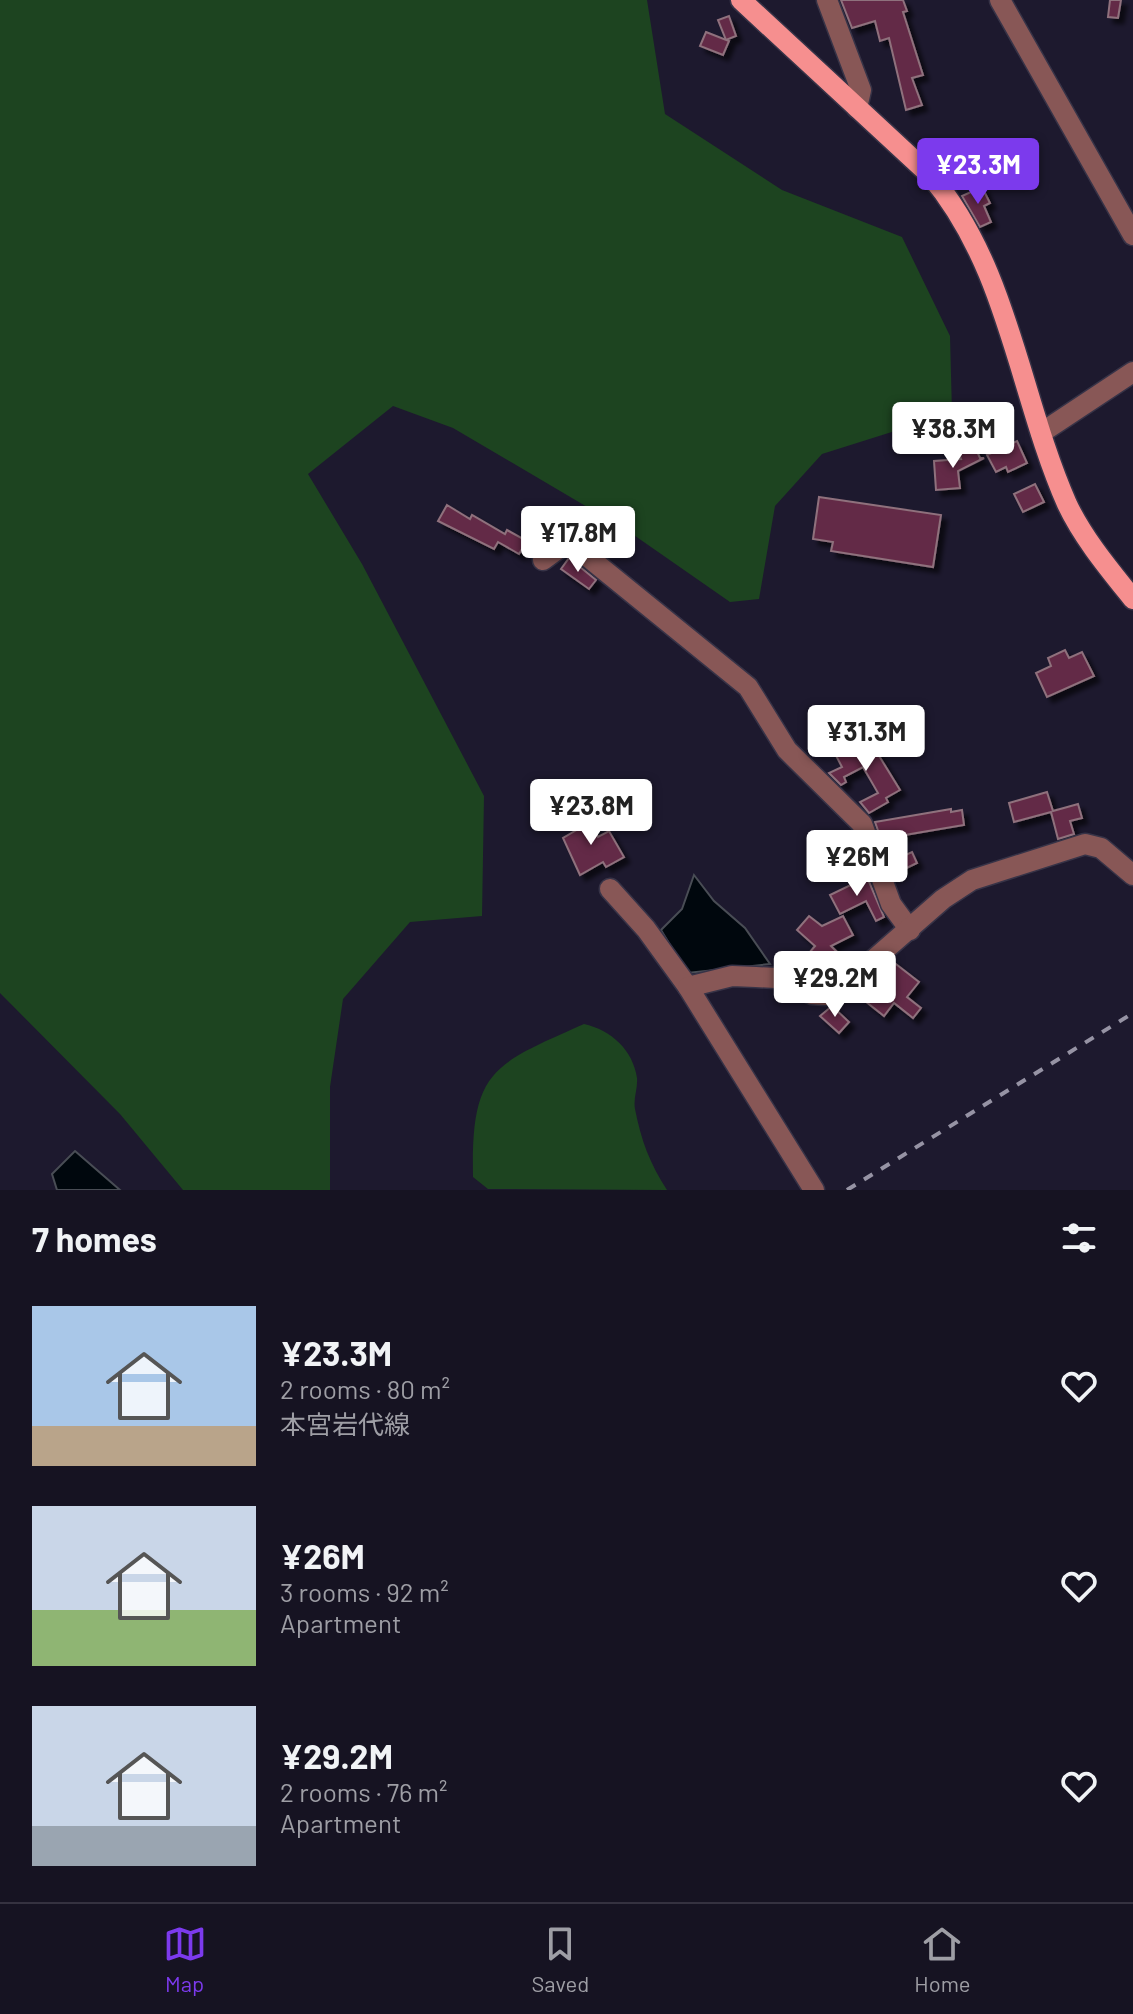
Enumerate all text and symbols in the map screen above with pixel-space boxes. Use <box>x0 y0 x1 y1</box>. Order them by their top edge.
pin: ¥23.3M <box>913 138 1043 206</box>
text: ¥23.3M <box>935 148 1021 179</box>
pin: ¥38.3M <box>888 402 1018 470</box>
text: ¥38.3M <box>910 412 996 443</box>
pin: ¥17.8M <box>513 506 643 574</box>
text: ¥17.8M <box>539 516 617 547</box>
pin: ¥31.3M <box>801 705 931 773</box>
text: ¥31.3M <box>826 715 906 746</box>
pin: ¥23.8M <box>526 779 656 847</box>
text: ¥23.8M <box>548 789 634 820</box>
pin: ¥26M <box>810 830 904 898</box>
text: ¥26M <box>825 840 889 871</box>
pin: ¥29.2M <box>770 951 900 1019</box>
text: ¥29.2M <box>792 961 878 992</box>
icon: filters <box>1057 1216 1101 1260</box>
text: 7 homes <box>32 1218 157 1259</box>
text: ¥23.3M <box>280 1332 392 1373</box>
icon: home <box>96 1338 192 1434</box>
icon: heart <box>1057 1364 1101 1408</box>
text: 2 rooms · 80 m² <box>280 1373 450 1404</box>
text: 本宮岩代線 <box>280 1408 410 1439</box>
text: ¥26M <box>280 1535 365 1576</box>
icon: home <box>96 1538 192 1634</box>
icon: heart <box>1057 1564 1101 1608</box>
text: 3 rooms · 92 m² <box>280 1576 449 1607</box>
text: Apartment <box>280 1607 401 1638</box>
text: ¥29.2M <box>280 1735 393 1776</box>
icon: home <box>96 1738 192 1834</box>
icon: heart <box>1057 1764 1101 1808</box>
text: 2 rooms · 76 m² <box>280 1776 448 1807</box>
text: Apartment <box>280 1807 401 1838</box>
tab: Map <box>163 1922 207 1996</box>
tab: Saved <box>532 1922 589 1996</box>
tab: Home <box>914 1922 970 1996</box>

